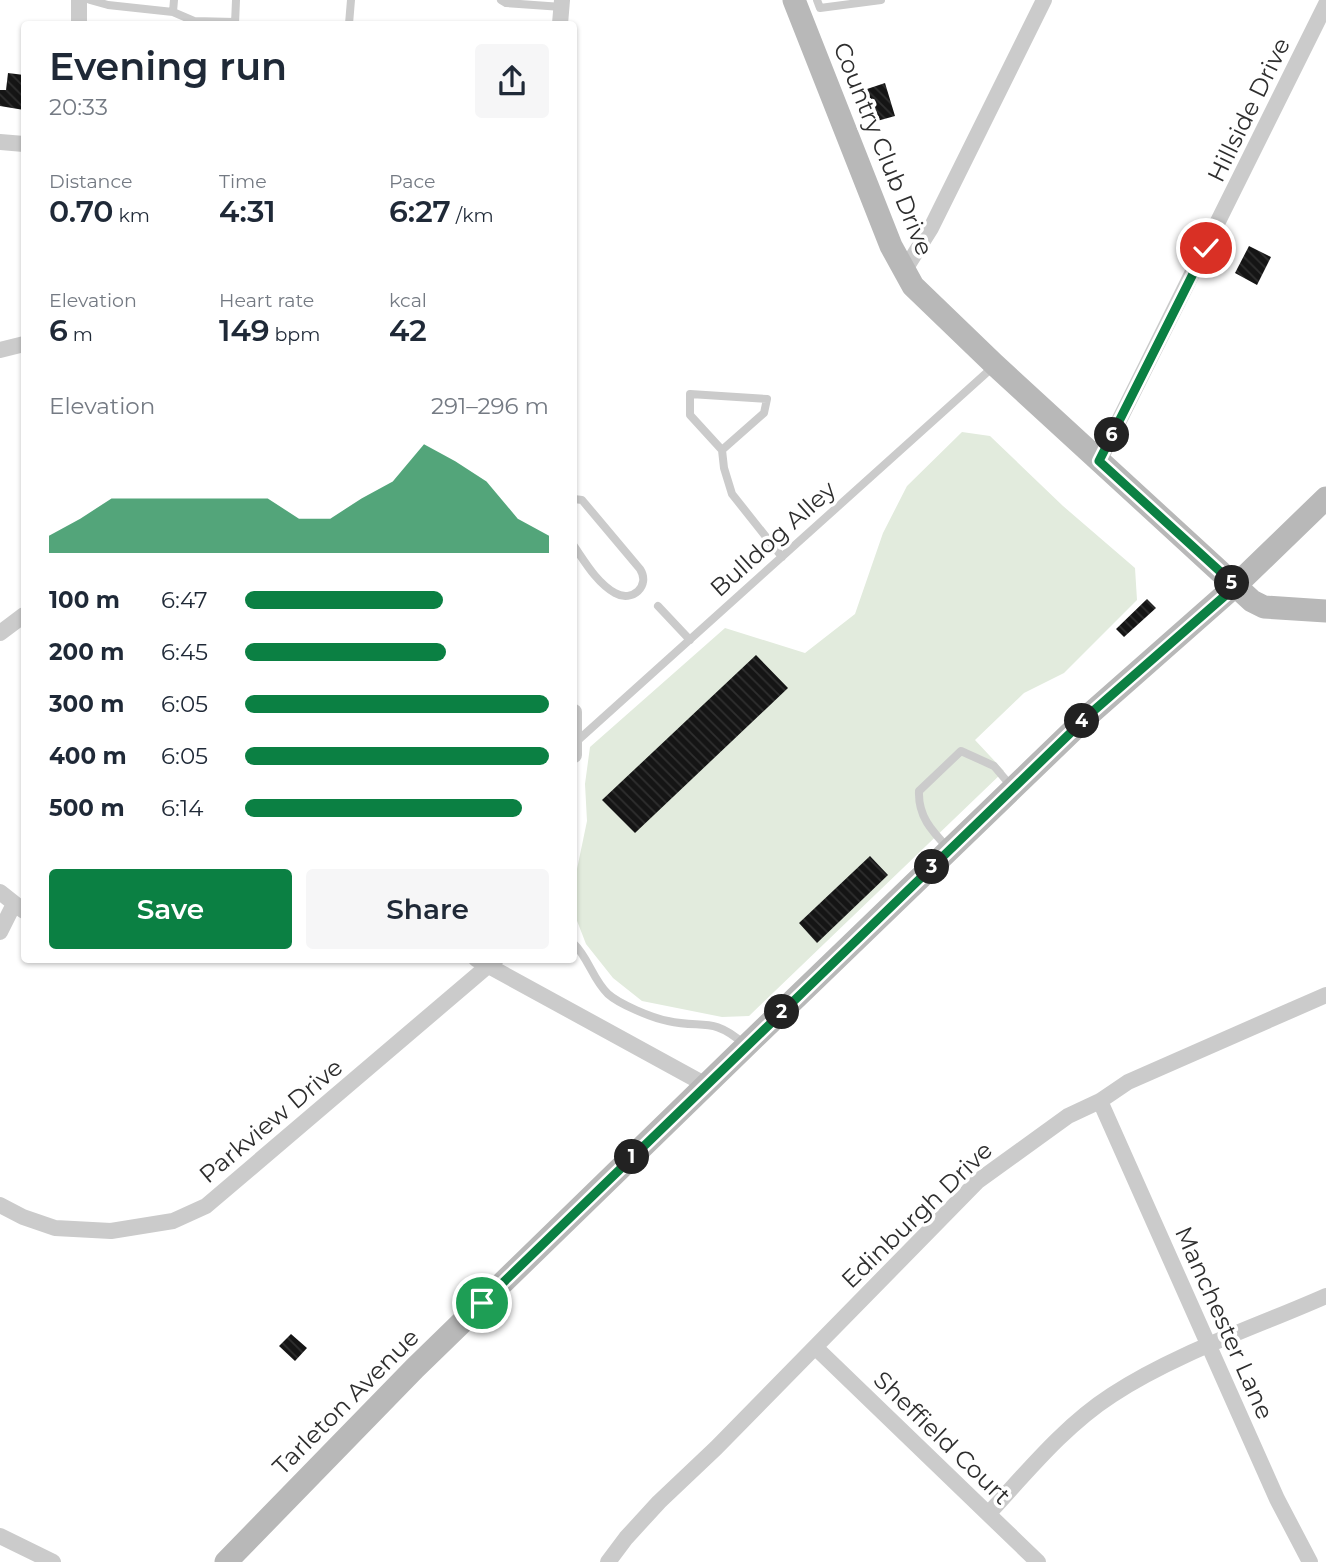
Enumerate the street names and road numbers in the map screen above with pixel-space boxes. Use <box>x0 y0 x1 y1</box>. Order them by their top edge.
street label: Hillside Drive <box>1201 33 1296 187</box>
street label: Country Club Drive <box>827 38 940 260</box>
street label: Bulldog Alley <box>704 475 841 602</box>
street label: Parkview Drive <box>193 1052 348 1189</box>
street label: Edinburgh Drive <box>835 1135 998 1294</box>
street label: Manchester Lane <box>1169 1222 1280 1424</box>
street label: Tarleton Avenue <box>266 1322 425 1481</box>
street label: Sheffield Court <box>868 1365 1017 1510</box>

